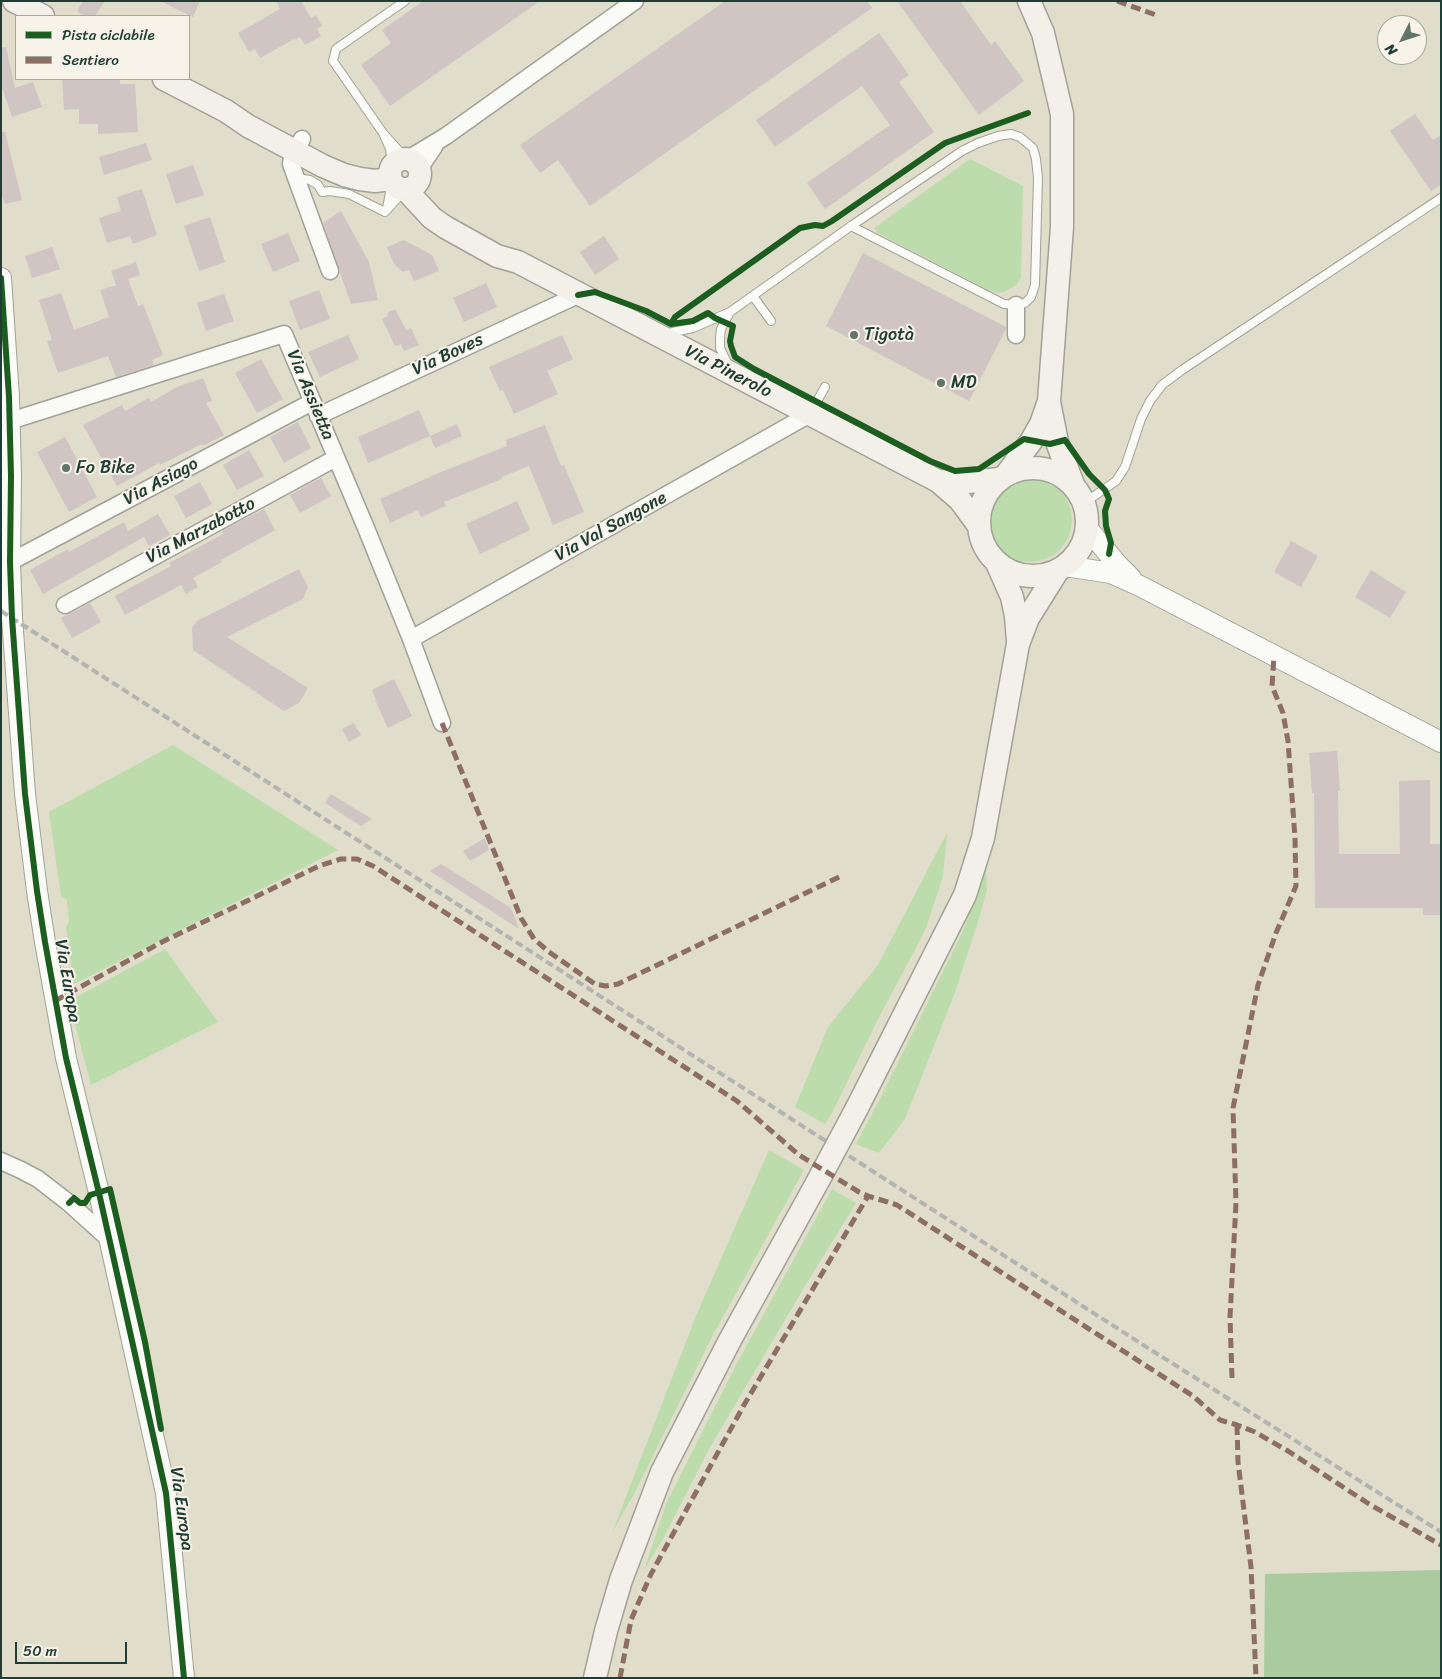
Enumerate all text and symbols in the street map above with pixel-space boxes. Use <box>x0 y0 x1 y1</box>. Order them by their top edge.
legend <box>15 15 190 80</box>
north arrow <box>1377 15 1427 65</box>
text: Pista ciclabile <box>62 22 155 48</box>
text: N <box>1378 38 1404 61</box>
text: Sentiero <box>62 47 119 73</box>
place label: Tigotà <box>864 324 914 346</box>
street label: Via Boves <box>409 329 487 381</box>
marker: Tigotà <box>848 329 860 341</box>
street label: Via Pinerolo <box>681 341 775 403</box>
street label: Via Assietta <box>281 347 339 443</box>
place label: MD <box>951 372 976 394</box>
marker: MD <box>935 377 947 389</box>
street label: Via Asiago <box>120 453 202 511</box>
place label: Fo Bike <box>76 457 135 479</box>
marker: Fo Bike <box>60 462 72 474</box>
street label: Via Val Sangone <box>551 487 671 567</box>
street label: Via Marzabotto <box>143 493 259 569</box>
street label: Via Europa <box>49 938 85 1024</box>
street label: Via Europa <box>164 1466 198 1552</box>
scale bar <box>18 1632 130 1664</box>
text: 50 m <box>23 1638 57 1664</box>

